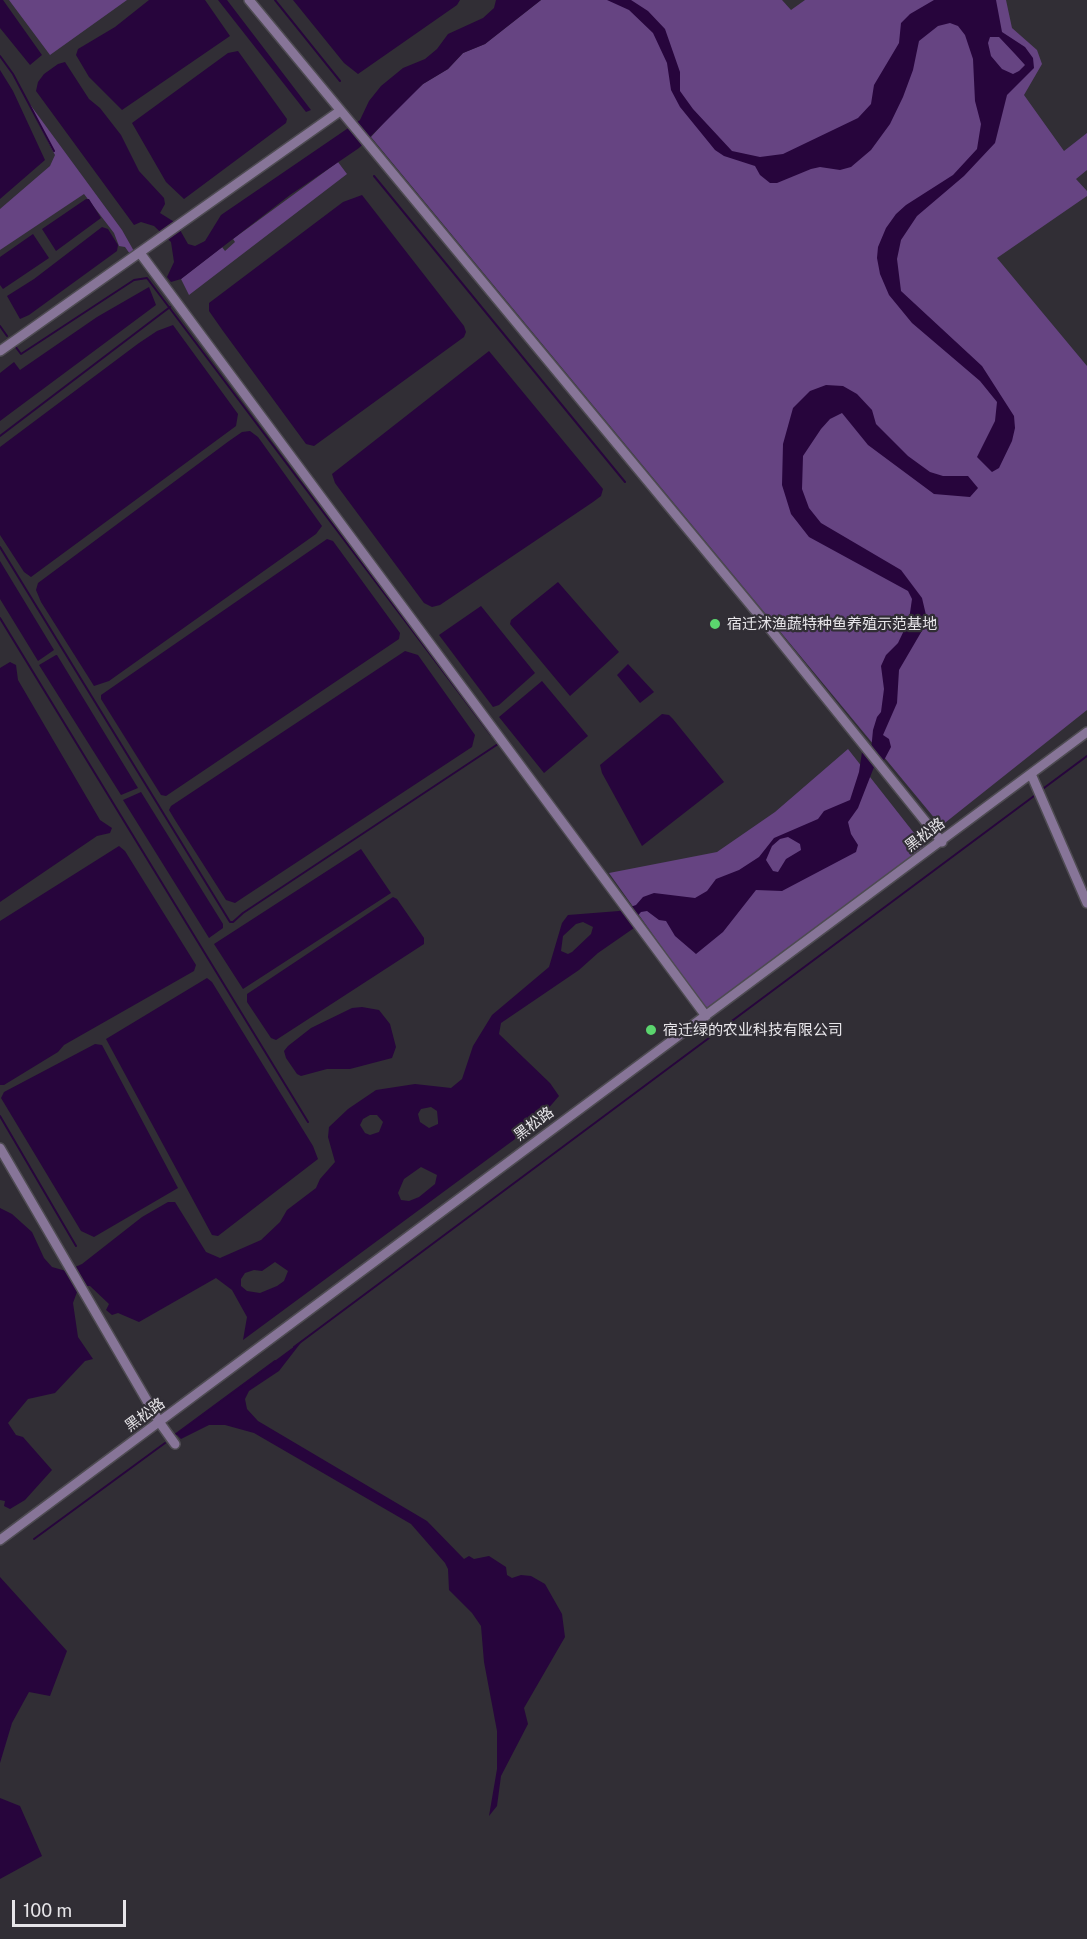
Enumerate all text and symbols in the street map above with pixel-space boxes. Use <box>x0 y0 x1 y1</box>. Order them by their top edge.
place label: 宿迁沭渔蔬特种鱼养殖示范基地 <box>727 615 937 633</box>
marker: 宿迁沭渔蔬特种鱼养殖示范基地 <box>708 617 722 631</box>
street label: 黑松路 <box>902 814 948 856</box>
place label: 宿迁绿的农业科技有限公司 <box>663 1021 843 1039</box>
marker: 宿迁绿的农业科技有限公司 <box>644 1023 658 1037</box>
street label: 黑松路 <box>511 1103 557 1145</box>
street label: 黑松路 <box>122 1394 168 1436</box>
scale bar <box>15 1888 129 1926</box>
text: 100 m <box>23 1900 72 1921</box>

